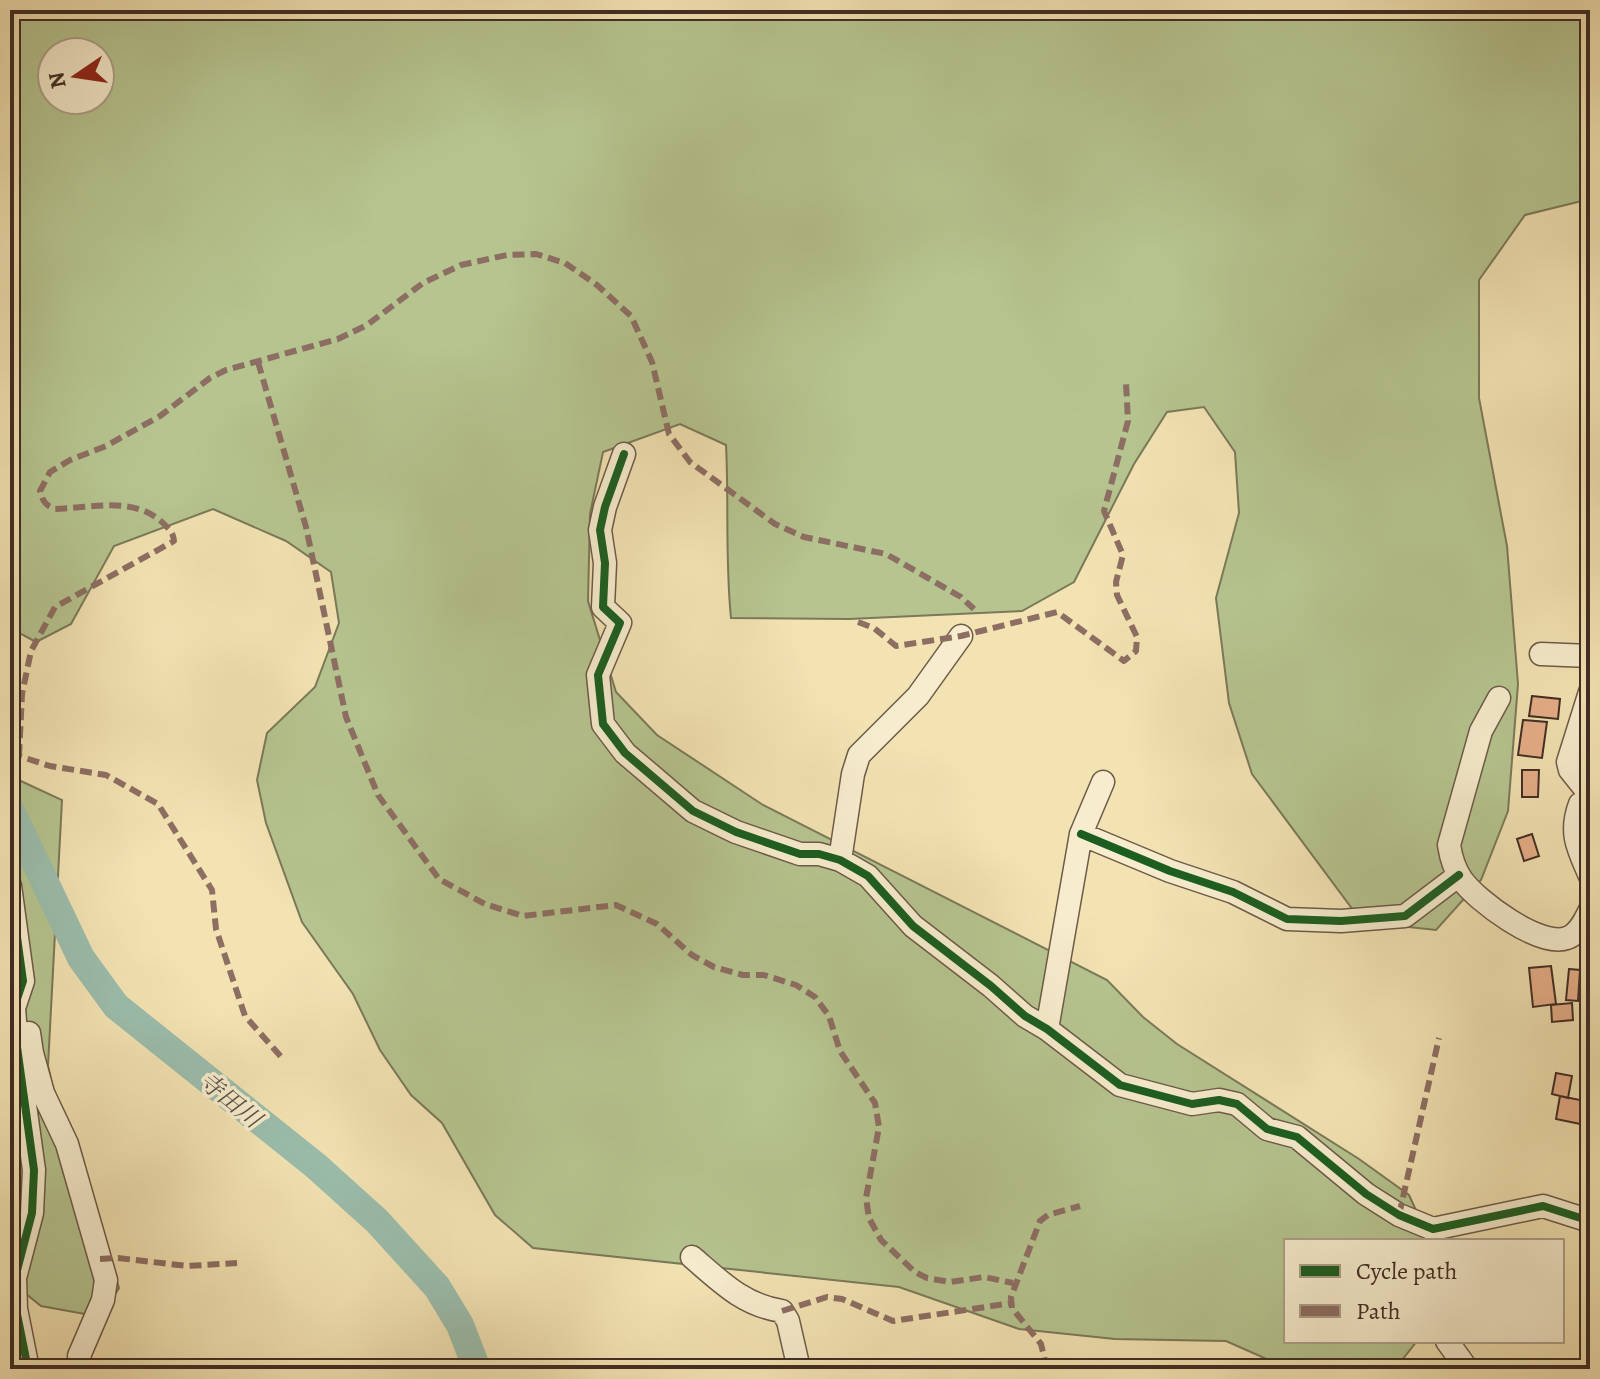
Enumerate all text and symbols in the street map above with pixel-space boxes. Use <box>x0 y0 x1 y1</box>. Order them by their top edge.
north arrow <box>36 36 116 116</box>
text: N <box>41 69 74 91</box>
water label: 寺田川 <box>192 1065 270 1137</box>
legend <box>1284 1239 1564 1343</box>
text: Cycle path <box>1356 1255 1457 1287</box>
text: Path <box>1356 1295 1401 1327</box>

